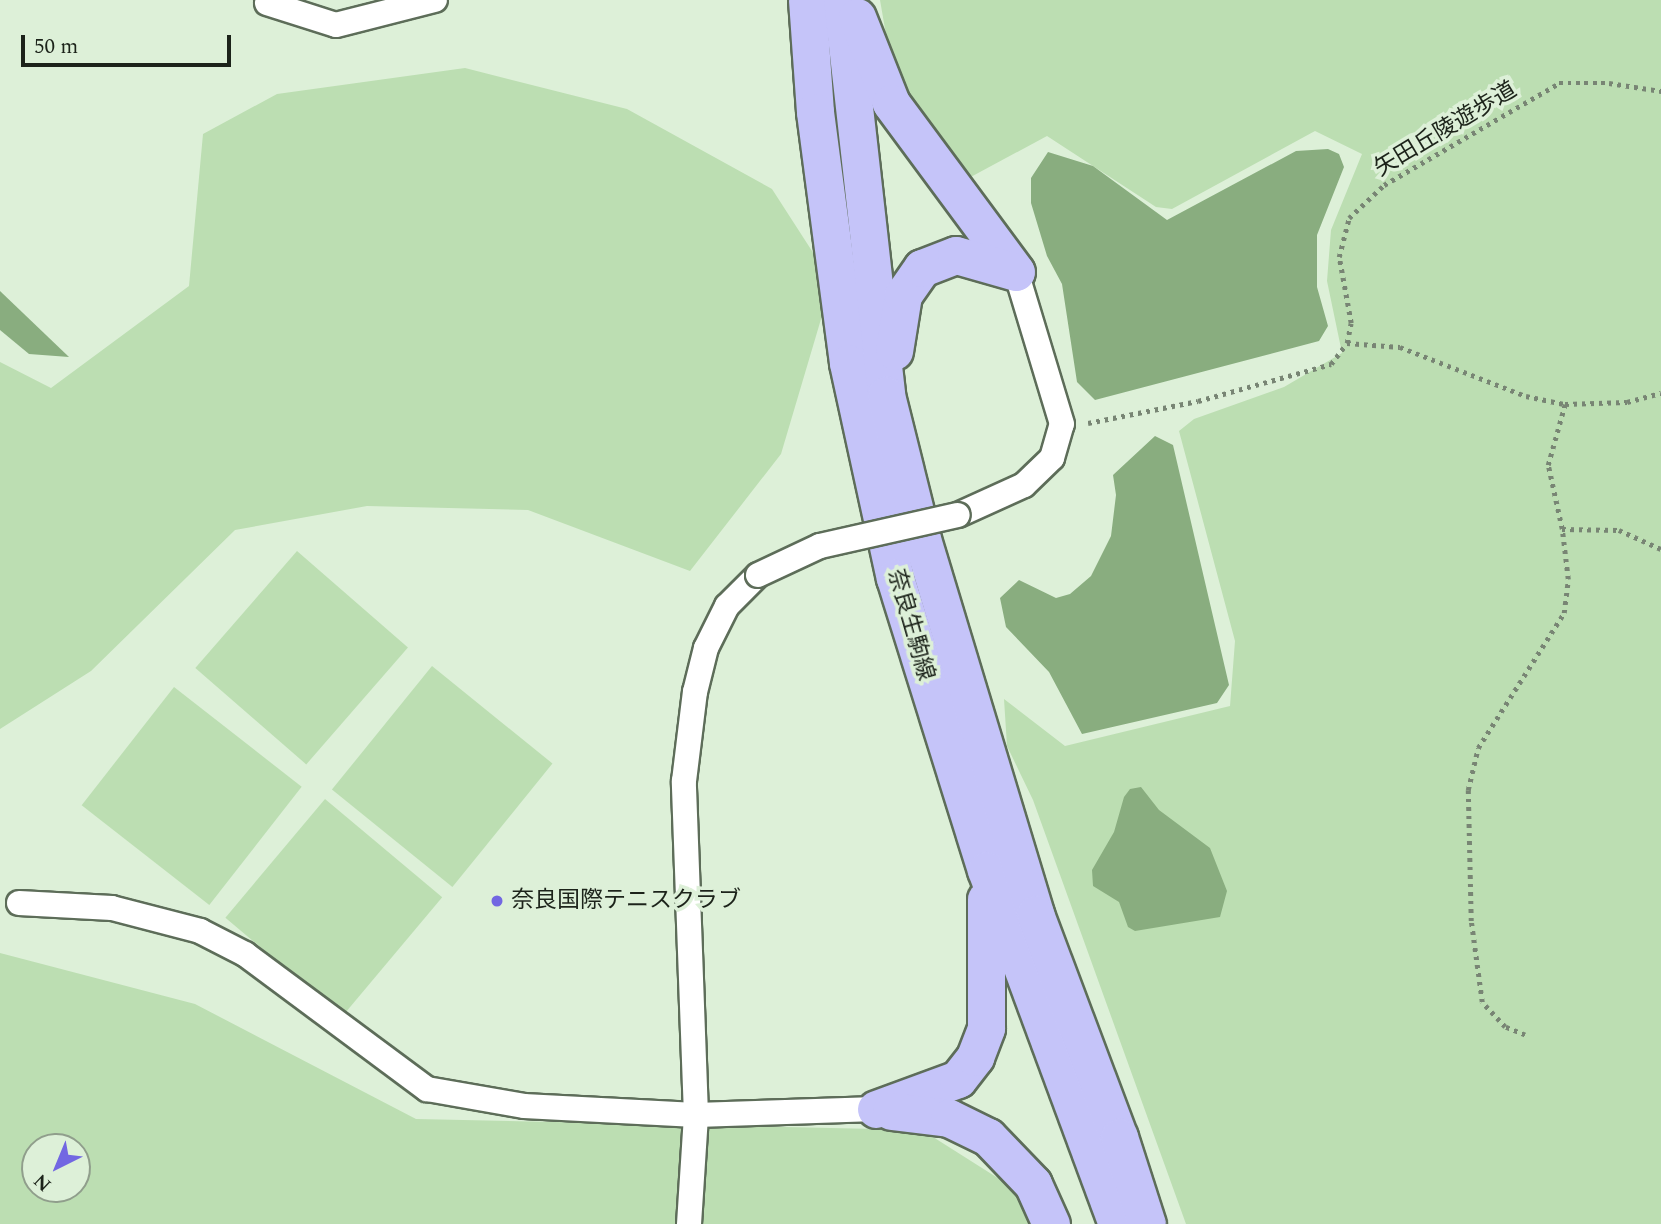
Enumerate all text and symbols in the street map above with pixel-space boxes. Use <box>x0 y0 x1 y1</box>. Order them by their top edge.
scale bar <box>24 21 234 65</box>
text: 50 m <box>34 31 78 63</box>
street label: 矢田丘陵遊歩道 <box>1370 77 1522 183</box>
street label: 奈良生駒線 <box>881 566 939 684</box>
place label: 奈良国際テニスクラブ <box>511 887 741 915</box>
marker: 奈良国際テニスクラブ <box>489 893 505 909</box>
north arrow <box>21 1133 91 1203</box>
text: N <box>27 1166 58 1198</box>

